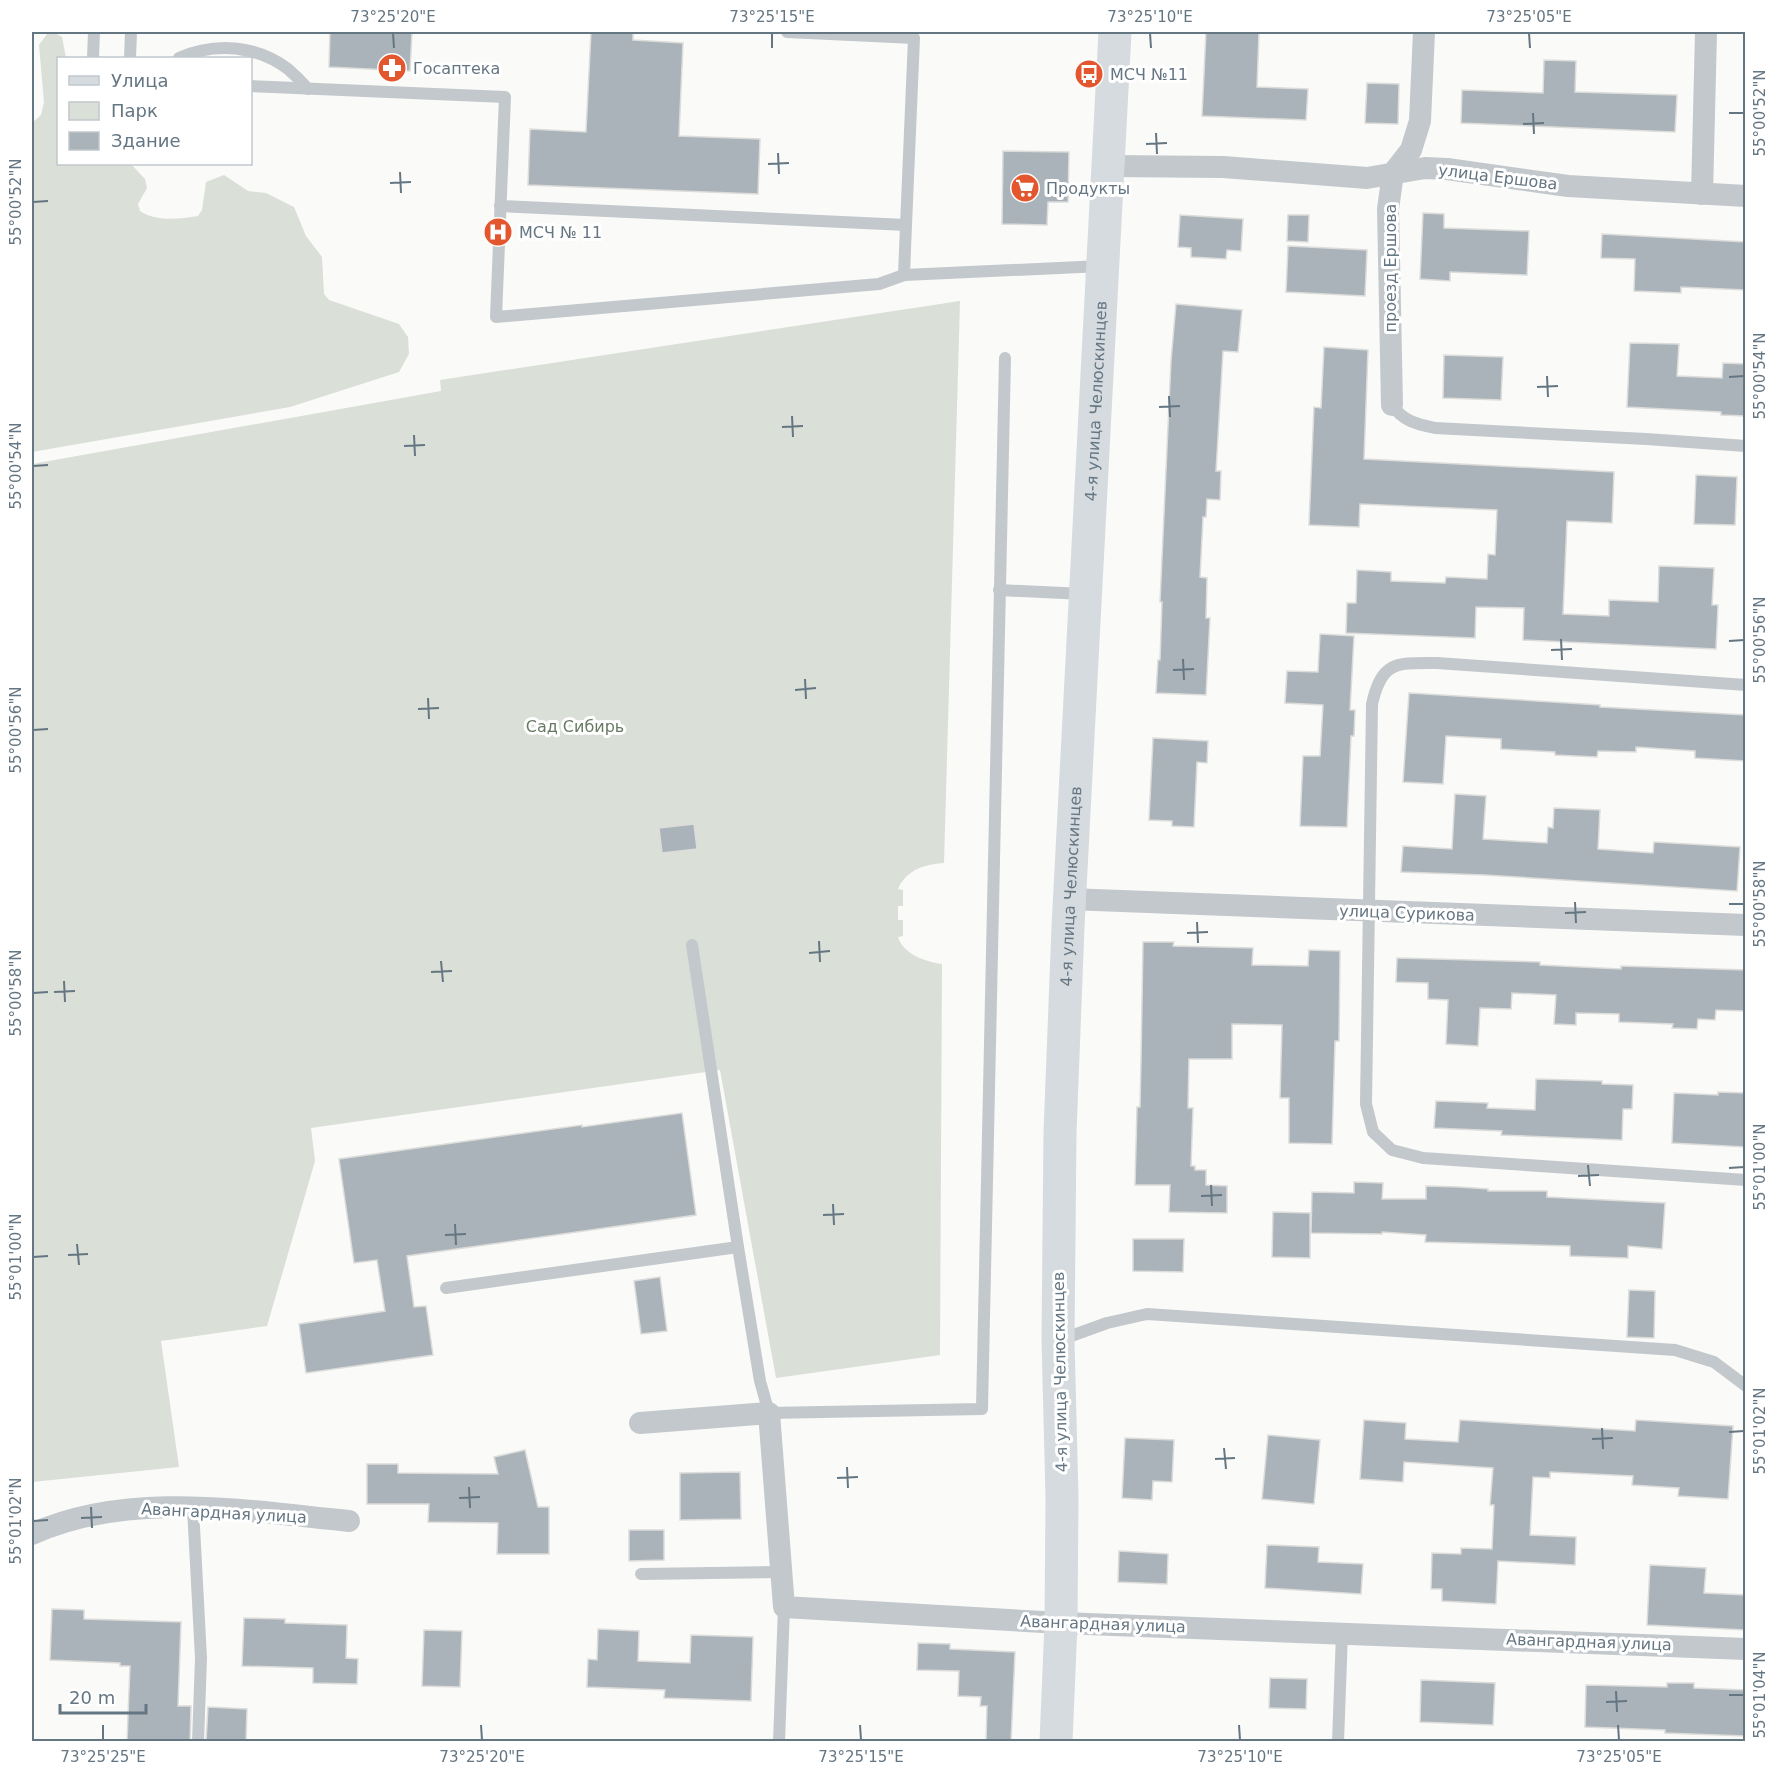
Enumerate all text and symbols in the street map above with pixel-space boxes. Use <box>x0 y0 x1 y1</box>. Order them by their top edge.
text: 73°25'20"E <box>350 8 436 26</box>
text: 73°25'15"E <box>729 8 815 26</box>
text: 73°25'10"E <box>1107 8 1193 26</box>
text: 73°25'05"E <box>1486 8 1572 26</box>
pharmacy icon: Госаптека <box>376 52 408 84</box>
legend <box>57 57 252 165</box>
bus stop icon: МСЧ №11 <box>1073 58 1105 90</box>
place label: Госаптека <box>413 59 500 78</box>
place label: МСЧ №11 <box>1110 65 1188 84</box>
text: 55°00'52"N <box>1751 69 1769 157</box>
text: Улица <box>111 70 168 91</box>
text: Парк <box>111 100 158 121</box>
text: Здание <box>111 130 181 151</box>
text: 55°00'52"N <box>7 158 25 246</box>
street label: улица Ершова <box>1437 160 1559 194</box>
supermarket icon: Продукты <box>1009 172 1041 204</box>
place label: Продукты <box>1046 179 1130 198</box>
street label: проезд Ершова <box>1381 204 1400 332</box>
hospital icon: МСЧ № 11 <box>482 216 514 248</box>
place label: МСЧ № 11 <box>519 223 602 242</box>
street label: 4-я улица Челюскинцев <box>1081 300 1110 502</box>
text: 55°00'54"N <box>1751 332 1769 420</box>
text: 55°00'54"N <box>7 422 25 510</box>
text: 55°00'56"N <box>1751 596 1769 684</box>
text: 55°00'56"N <box>7 686 25 774</box>
park label: Сад Сибирь <box>526 717 624 736</box>
street label: 4-я улица Челюскинцев <box>1056 786 1085 987</box>
text: 55°00'58"N <box>1751 860 1769 948</box>
street label: улица Сурикова <box>1339 901 1475 925</box>
text: 55°00'58"N <box>7 949 25 1037</box>
text: 55°01'00"N <box>1751 1123 1769 1211</box>
text: 55°01'00"N <box>7 1213 25 1301</box>
street label: 4-я улица Челюскинцев <box>1049 1272 1071 1472</box>
text: 55°01'02"N <box>1751 1387 1769 1475</box>
text: 55°01'02"N <box>7 1477 25 1565</box>
street label: Авангардная улица <box>141 1499 307 1527</box>
street label: Авангардная улица <box>1020 1612 1186 1636</box>
street label: Авангардная улица <box>1506 1630 1672 1654</box>
text: 55°01'04"N <box>1751 1651 1769 1739</box>
scale bar <box>60 1677 146 1715</box>
text: 20 m <box>69 1687 115 1708</box>
text: 73°25'25"E <box>60 1748 146 1766</box>
text: 73°25'20"E <box>439 1748 525 1766</box>
text: 73°25'15"E <box>818 1748 904 1766</box>
text: 73°25'10"E <box>1197 1748 1283 1766</box>
text: 73°25'05"E <box>1576 1748 1662 1766</box>

